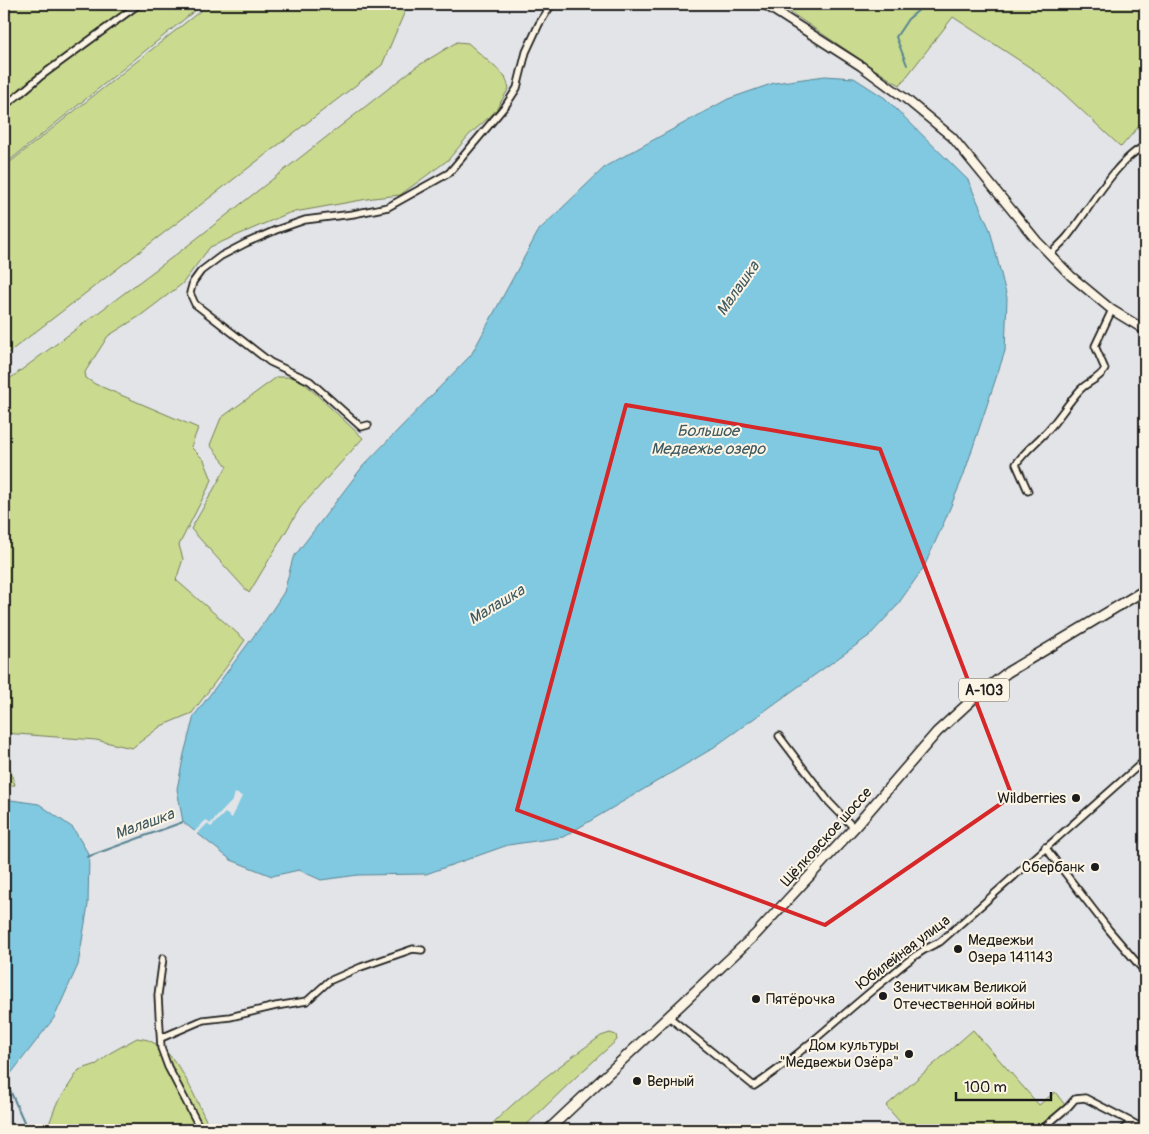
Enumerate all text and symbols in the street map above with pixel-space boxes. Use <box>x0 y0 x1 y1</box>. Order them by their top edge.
water label: Малашка <box>712 256 765 320</box>
water label: Большое Медвежье озеро <box>651 421 766 459</box>
water label: Малашка <box>465 580 530 629</box>
road number: А-103 <box>959 678 1009 702</box>
street label: Щёлковское шоссе <box>777 783 877 891</box>
place label: Wildberries <box>997 789 1066 808</box>
marker: Wildberries <box>1070 792 1082 804</box>
water label: Малашка <box>112 803 178 844</box>
place label: Сбербанк <box>1022 858 1085 877</box>
marker: Сбербанк <box>1089 861 1101 873</box>
street label: Юбилейная улица <box>853 911 954 994</box>
place label: Медвежьи Озера 141143 <box>968 931 1053 967</box>
marker: Медвежьи Озера 141143 <box>952 943 964 955</box>
place label: Зенитчикам Великой Отечественной войны <box>893 978 1035 1014</box>
place label: Пятёрочка <box>766 990 835 1009</box>
marker: Зенитчикам Великой Отечественной войны <box>877 990 889 1002</box>
marker: Пятёрочка <box>750 993 762 1005</box>
place label: Дом культуры "Медвежьи Озёра" <box>780 1036 899 1072</box>
marker: Дом культуры "Медвежьи Озёра" <box>903 1048 915 1060</box>
scale bar <box>956 1069 1052 1101</box>
place label: Верный <box>647 1072 694 1091</box>
marker: Верный <box>631 1075 643 1087</box>
text: 100 m <box>964 1078 1007 1097</box>

